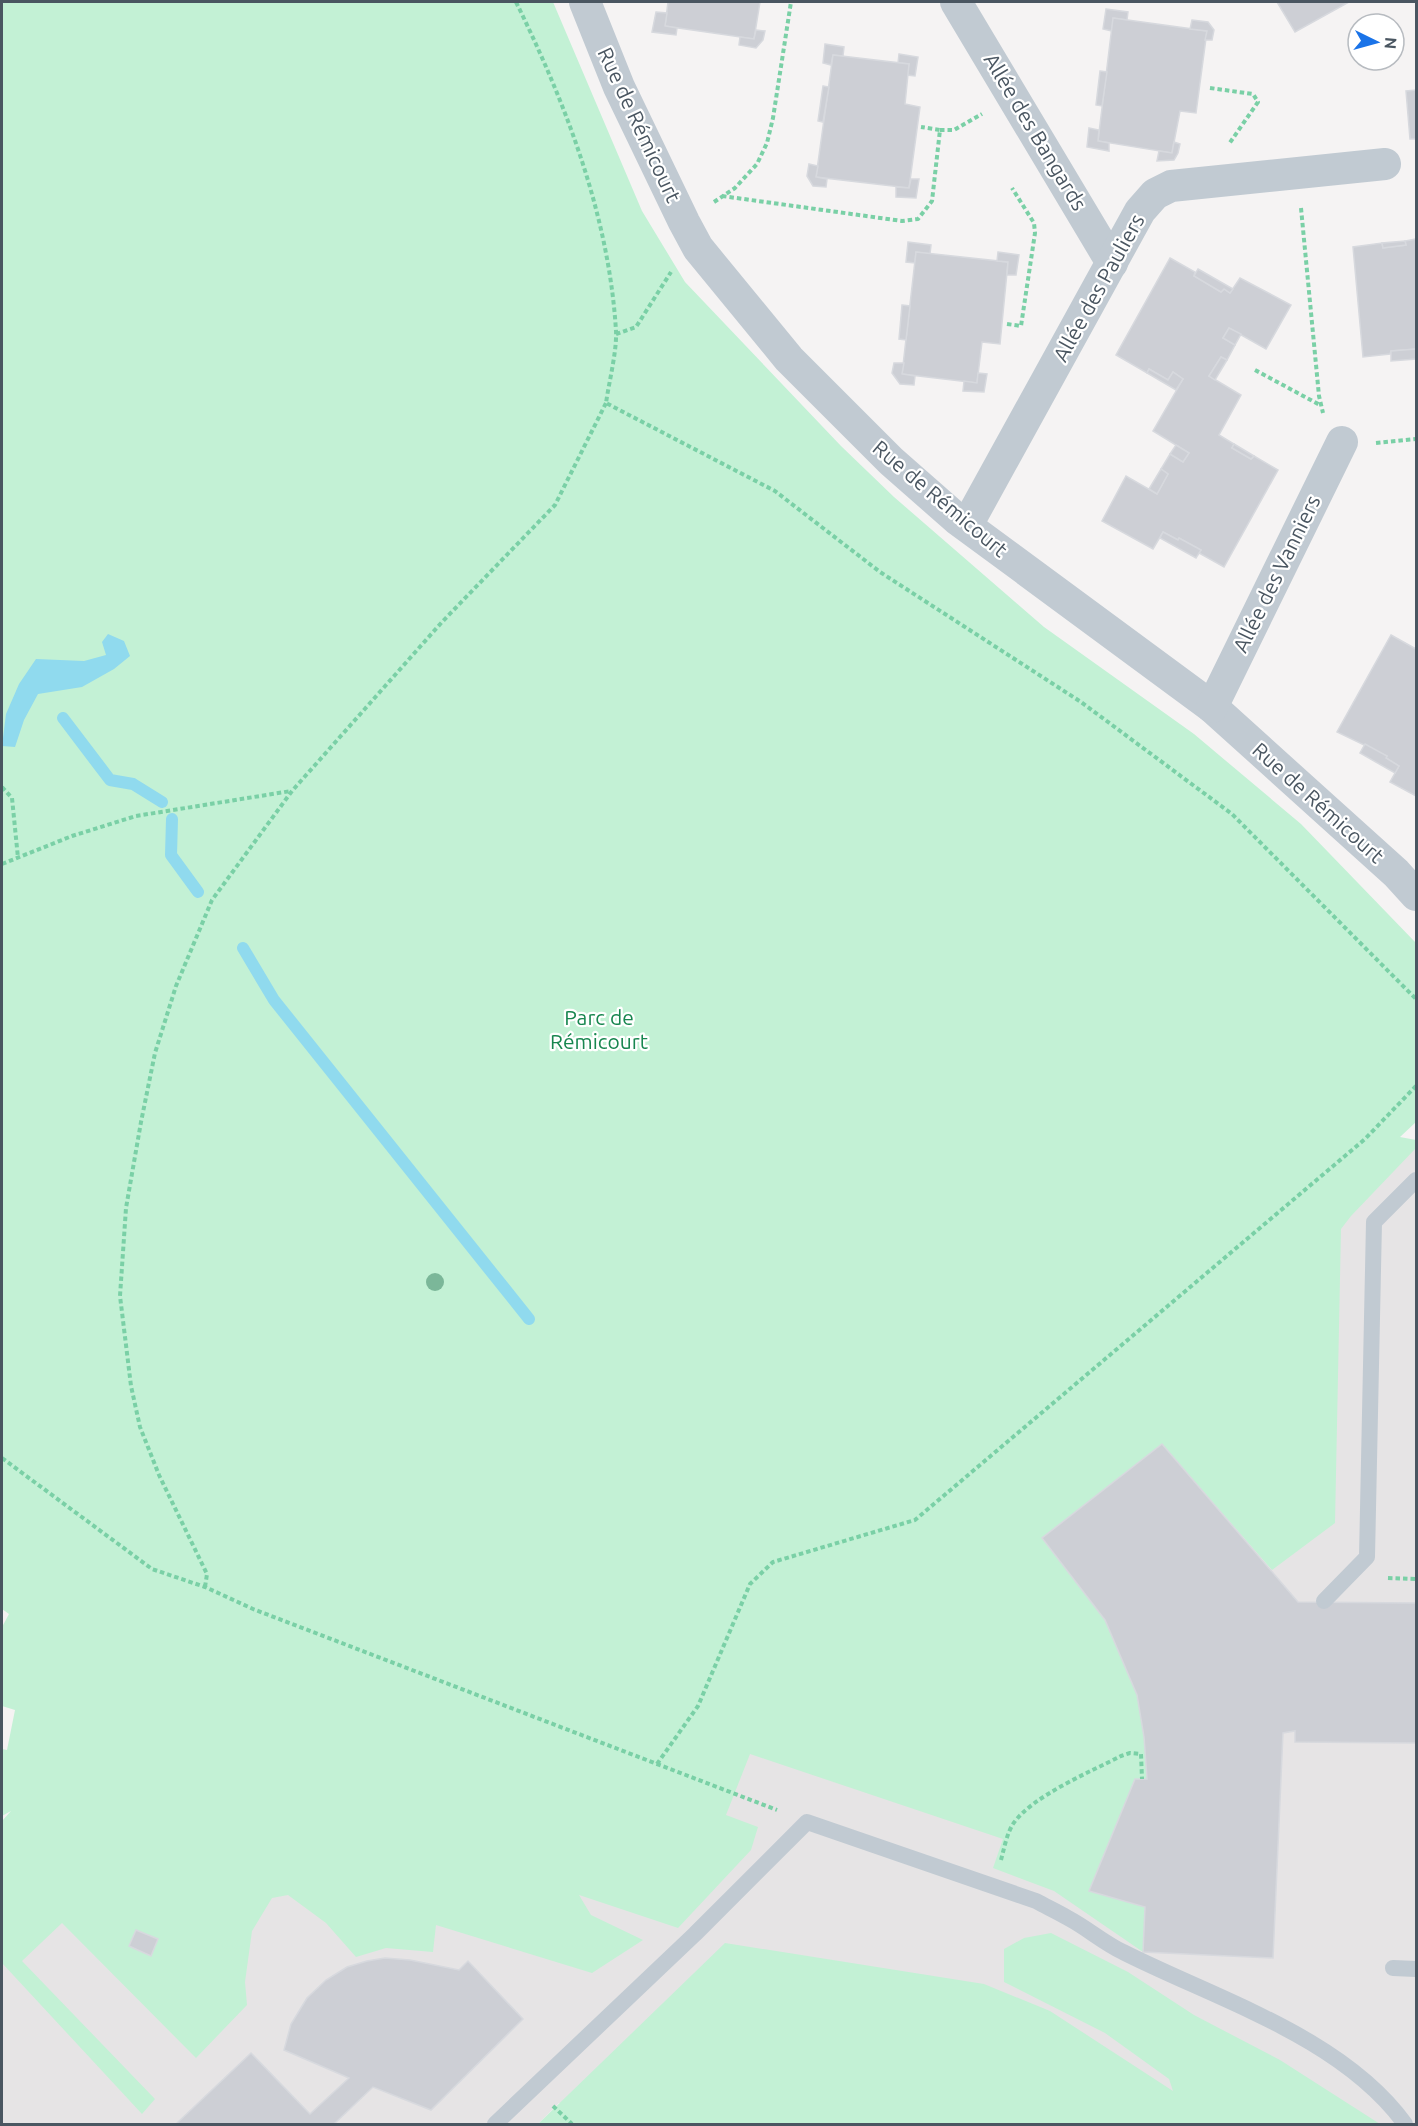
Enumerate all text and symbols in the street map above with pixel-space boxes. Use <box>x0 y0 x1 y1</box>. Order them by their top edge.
north arrow <box>1346 12 1406 72</box>
text: N <box>1381 37 1400 50</box>
street label: Rue de Rémicourt <box>593 43 686 206</box>
street label: Allée des Bangards <box>980 49 1092 214</box>
street label: Allée des Pauliers <box>1048 210 1149 365</box>
street label: Rue de Rémicourt <box>868 435 1013 561</box>
street label: Allée des Vanniers <box>1228 491 1325 656</box>
street label: Rue de Rémicourt <box>1248 737 1389 867</box>
park label: Parc de Rémicourt <box>550 1005 648 1053</box>

